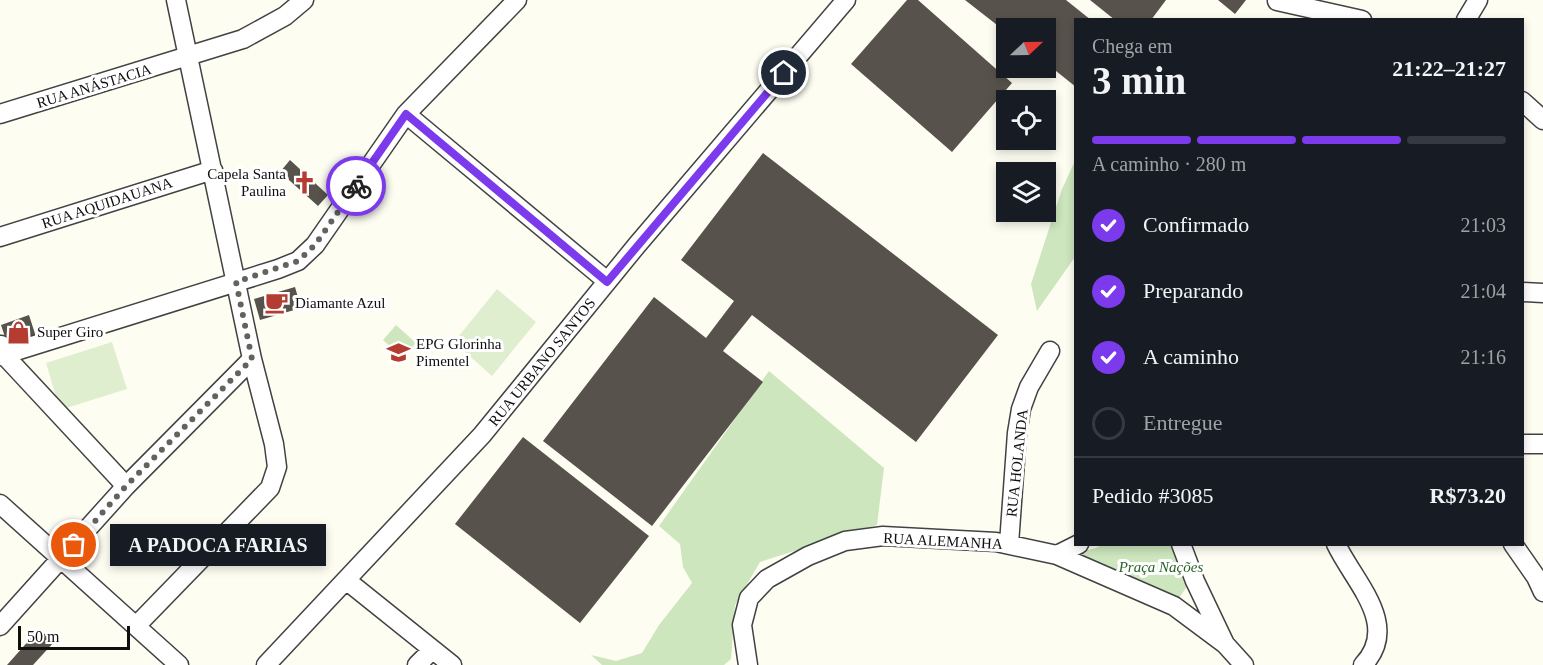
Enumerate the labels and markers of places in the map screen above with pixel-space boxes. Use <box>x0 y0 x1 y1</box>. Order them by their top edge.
pin <box>758 47 809 98</box>
place label: Capela Santa Paulina <box>207 166 286 199</box>
church icon: Capela Santa Paulina <box>291 170 317 196</box>
cafe icon: Diamante Azul <box>264 290 290 316</box>
place label: Diamante Azul <box>295 295 385 311</box>
shop icon: Super Giro <box>6 319 32 345</box>
place label: Super Giro <box>37 324 103 340</box>
place label: EPG Glorinha Pimentel <box>416 336 502 369</box>
school or university icon: EPG Glorinha Pimentel <box>385 340 411 366</box>
pin <box>48 519 99 570</box>
callout: A PADOCA FARIAS <box>110 524 326 566</box>

